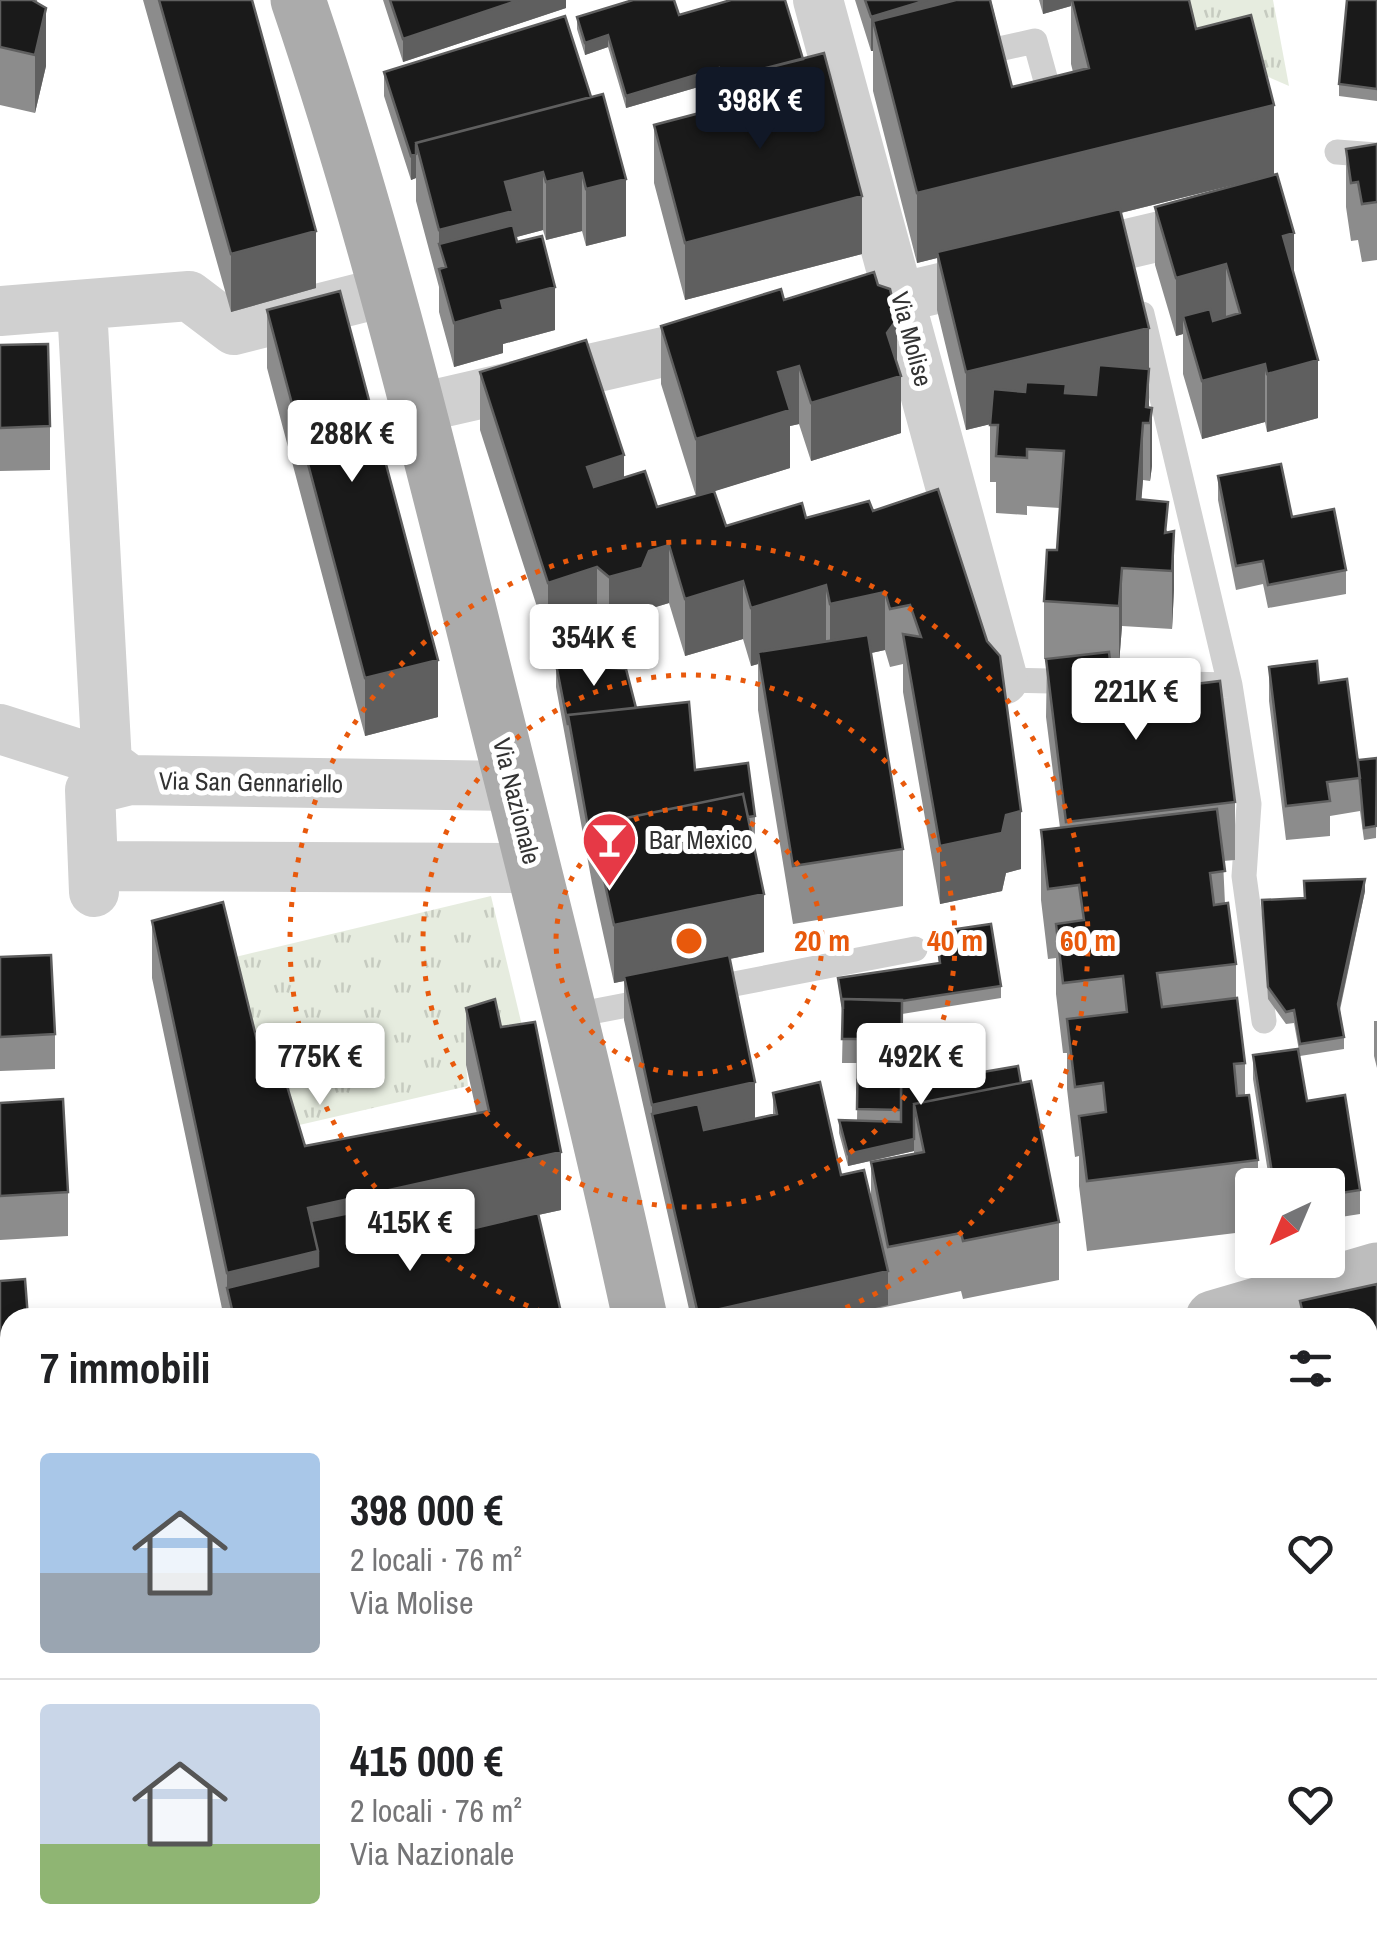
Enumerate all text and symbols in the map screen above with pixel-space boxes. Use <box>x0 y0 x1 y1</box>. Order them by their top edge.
pin: 398K € <box>679 67 841 152</box>
text: 398K € <box>718 78 802 121</box>
street label: Via Molise <box>883 288 941 390</box>
pin: 288K € <box>271 400 433 485</box>
text: 288K € <box>310 411 394 454</box>
pin: 354K € <box>513 604 675 689</box>
text: 354K € <box>552 615 636 658</box>
pin: 221K € <box>1055 658 1217 743</box>
text: 221K € <box>1094 669 1178 712</box>
street label: Via Nazionale <box>485 735 549 867</box>
street label: Via San Gennariello <box>159 763 343 801</box>
bar icon: Bar Mexico <box>580 810 640 889</box>
place label: Bar Mexico <box>649 823 753 857</box>
text: 20 m <box>794 920 850 960</box>
text: 40 m <box>927 920 983 960</box>
text: 60 m <box>1060 920 1116 960</box>
centre of rings <box>671 923 707 959</box>
pin: 775K € <box>239 1023 401 1108</box>
pin: 492K € <box>840 1023 1002 1108</box>
text: 775K € <box>278 1034 362 1077</box>
text: 492K € <box>879 1034 963 1077</box>
north arrow <box>1235 1168 1345 1278</box>
map controls <box>1235 1168 1345 1278</box>
pin: 415K € <box>329 1189 491 1274</box>
text: 415K € <box>368 1200 452 1243</box>
text: 7 immobili <box>40 1340 210 1396</box>
icon: filters <box>1283 1341 1338 1396</box>
text: 398 000 € <box>350 1482 503 1538</box>
icon: home <box>120 1493 240 1613</box>
icon: heart <box>1283 1526 1338 1581</box>
text: 2 locali · 76 m² <box>350 1538 522 1581</box>
text: Via Molise <box>350 1581 474 1624</box>
text: 415 000 € <box>350 1733 503 1789</box>
icon: home <box>120 1744 240 1864</box>
icon: heart <box>1283 1777 1338 1832</box>
text: 2 locali · 76 m² <box>350 1789 522 1832</box>
text: Via Nazionale <box>350 1832 514 1875</box>

